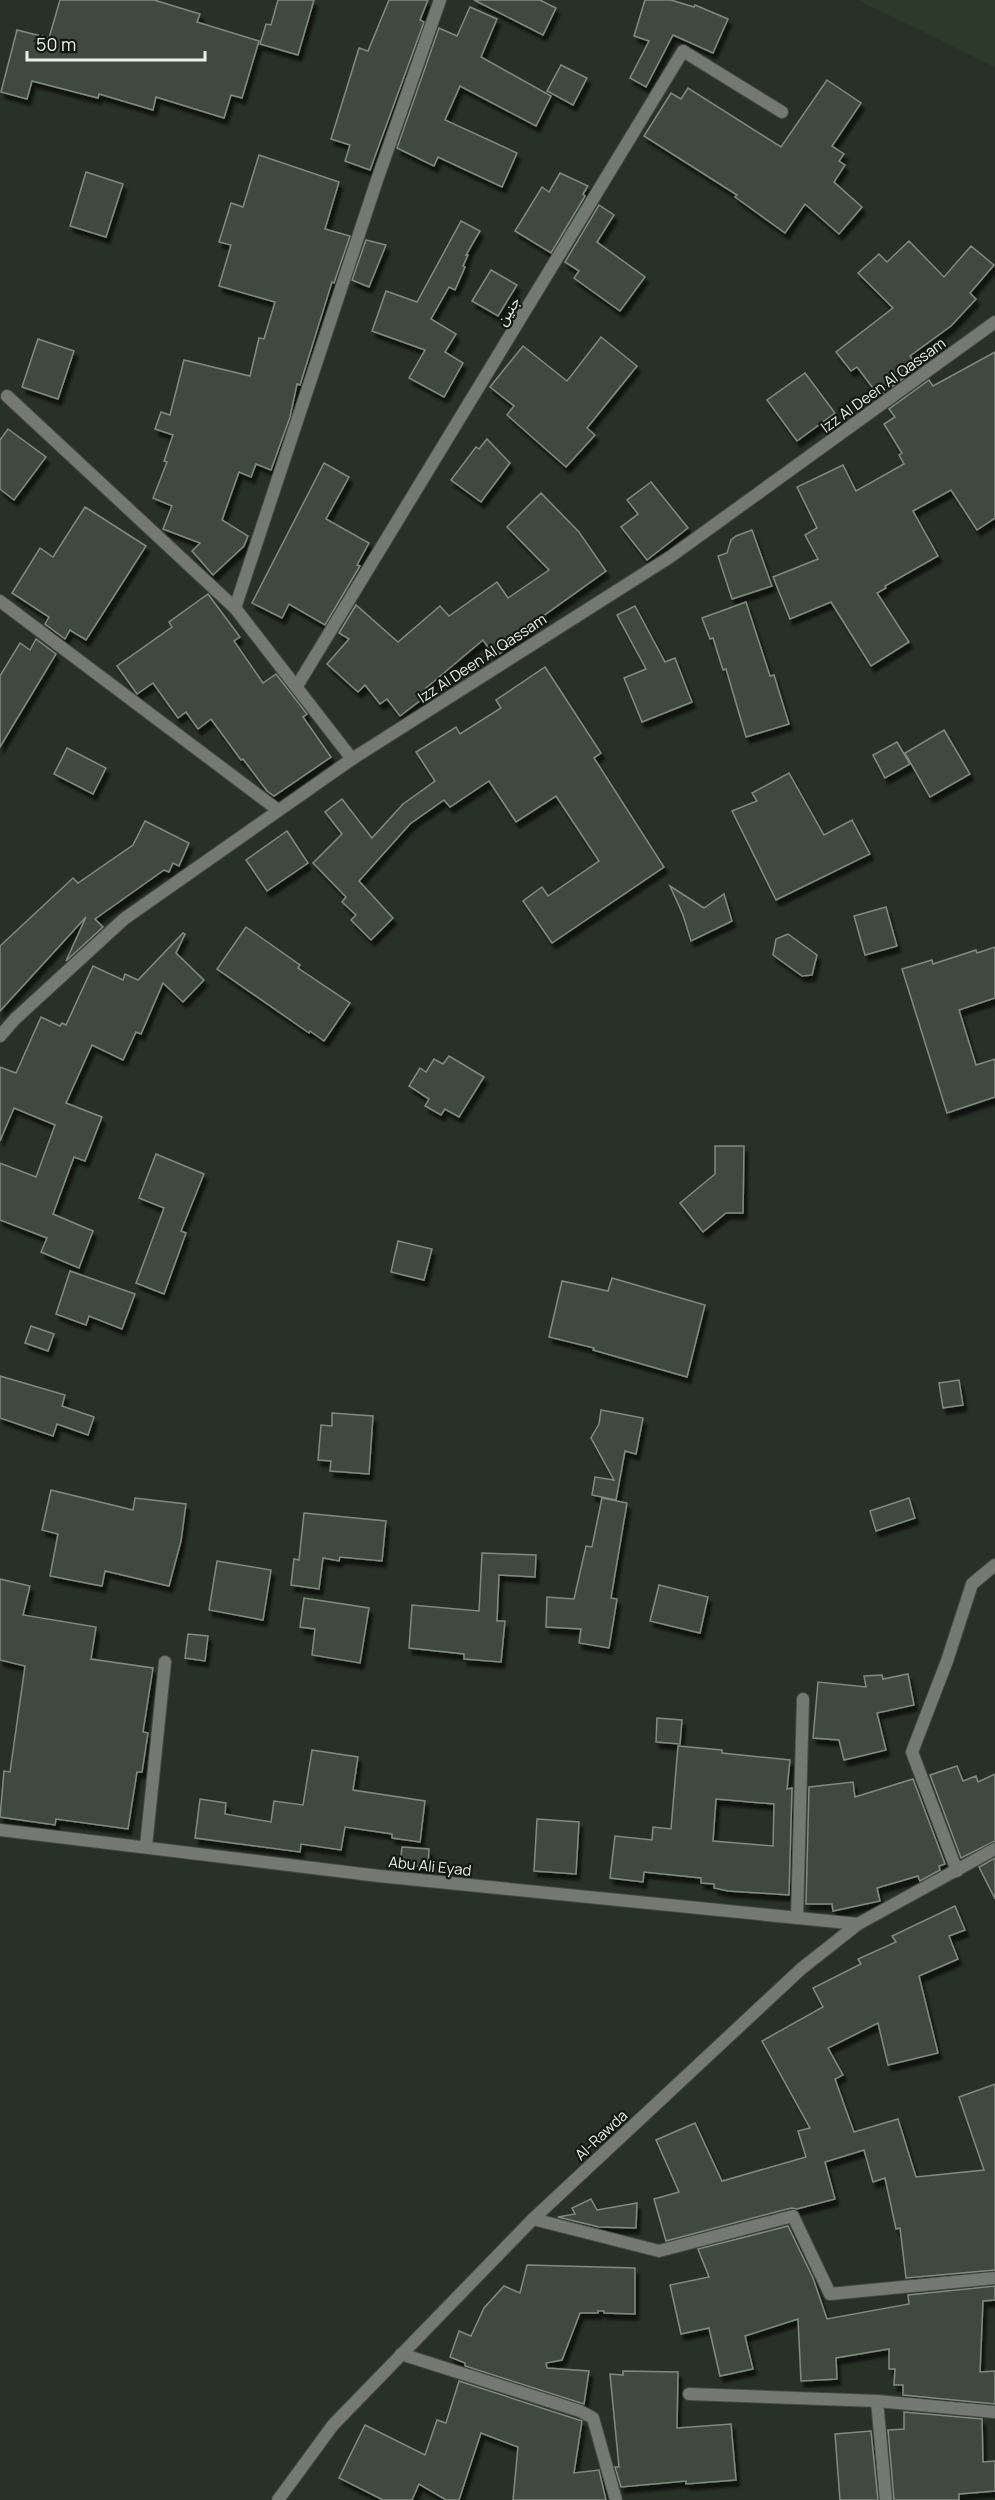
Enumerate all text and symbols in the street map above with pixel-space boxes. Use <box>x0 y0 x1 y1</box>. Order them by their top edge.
scale bar <box>27 24 206 62</box>
text: 50 m <box>36 32 76 56</box>
street label: جنين <box>491 292 525 329</box>
street label: Izz Al Deen Al Qassam <box>816 333 950 437</box>
street label: Izz Al Deen Al Qassam <box>414 608 550 708</box>
street label: Abu Ali Eyad <box>388 1851 472 1881</box>
street label: Al-Rawda <box>570 2105 632 2165</box>

